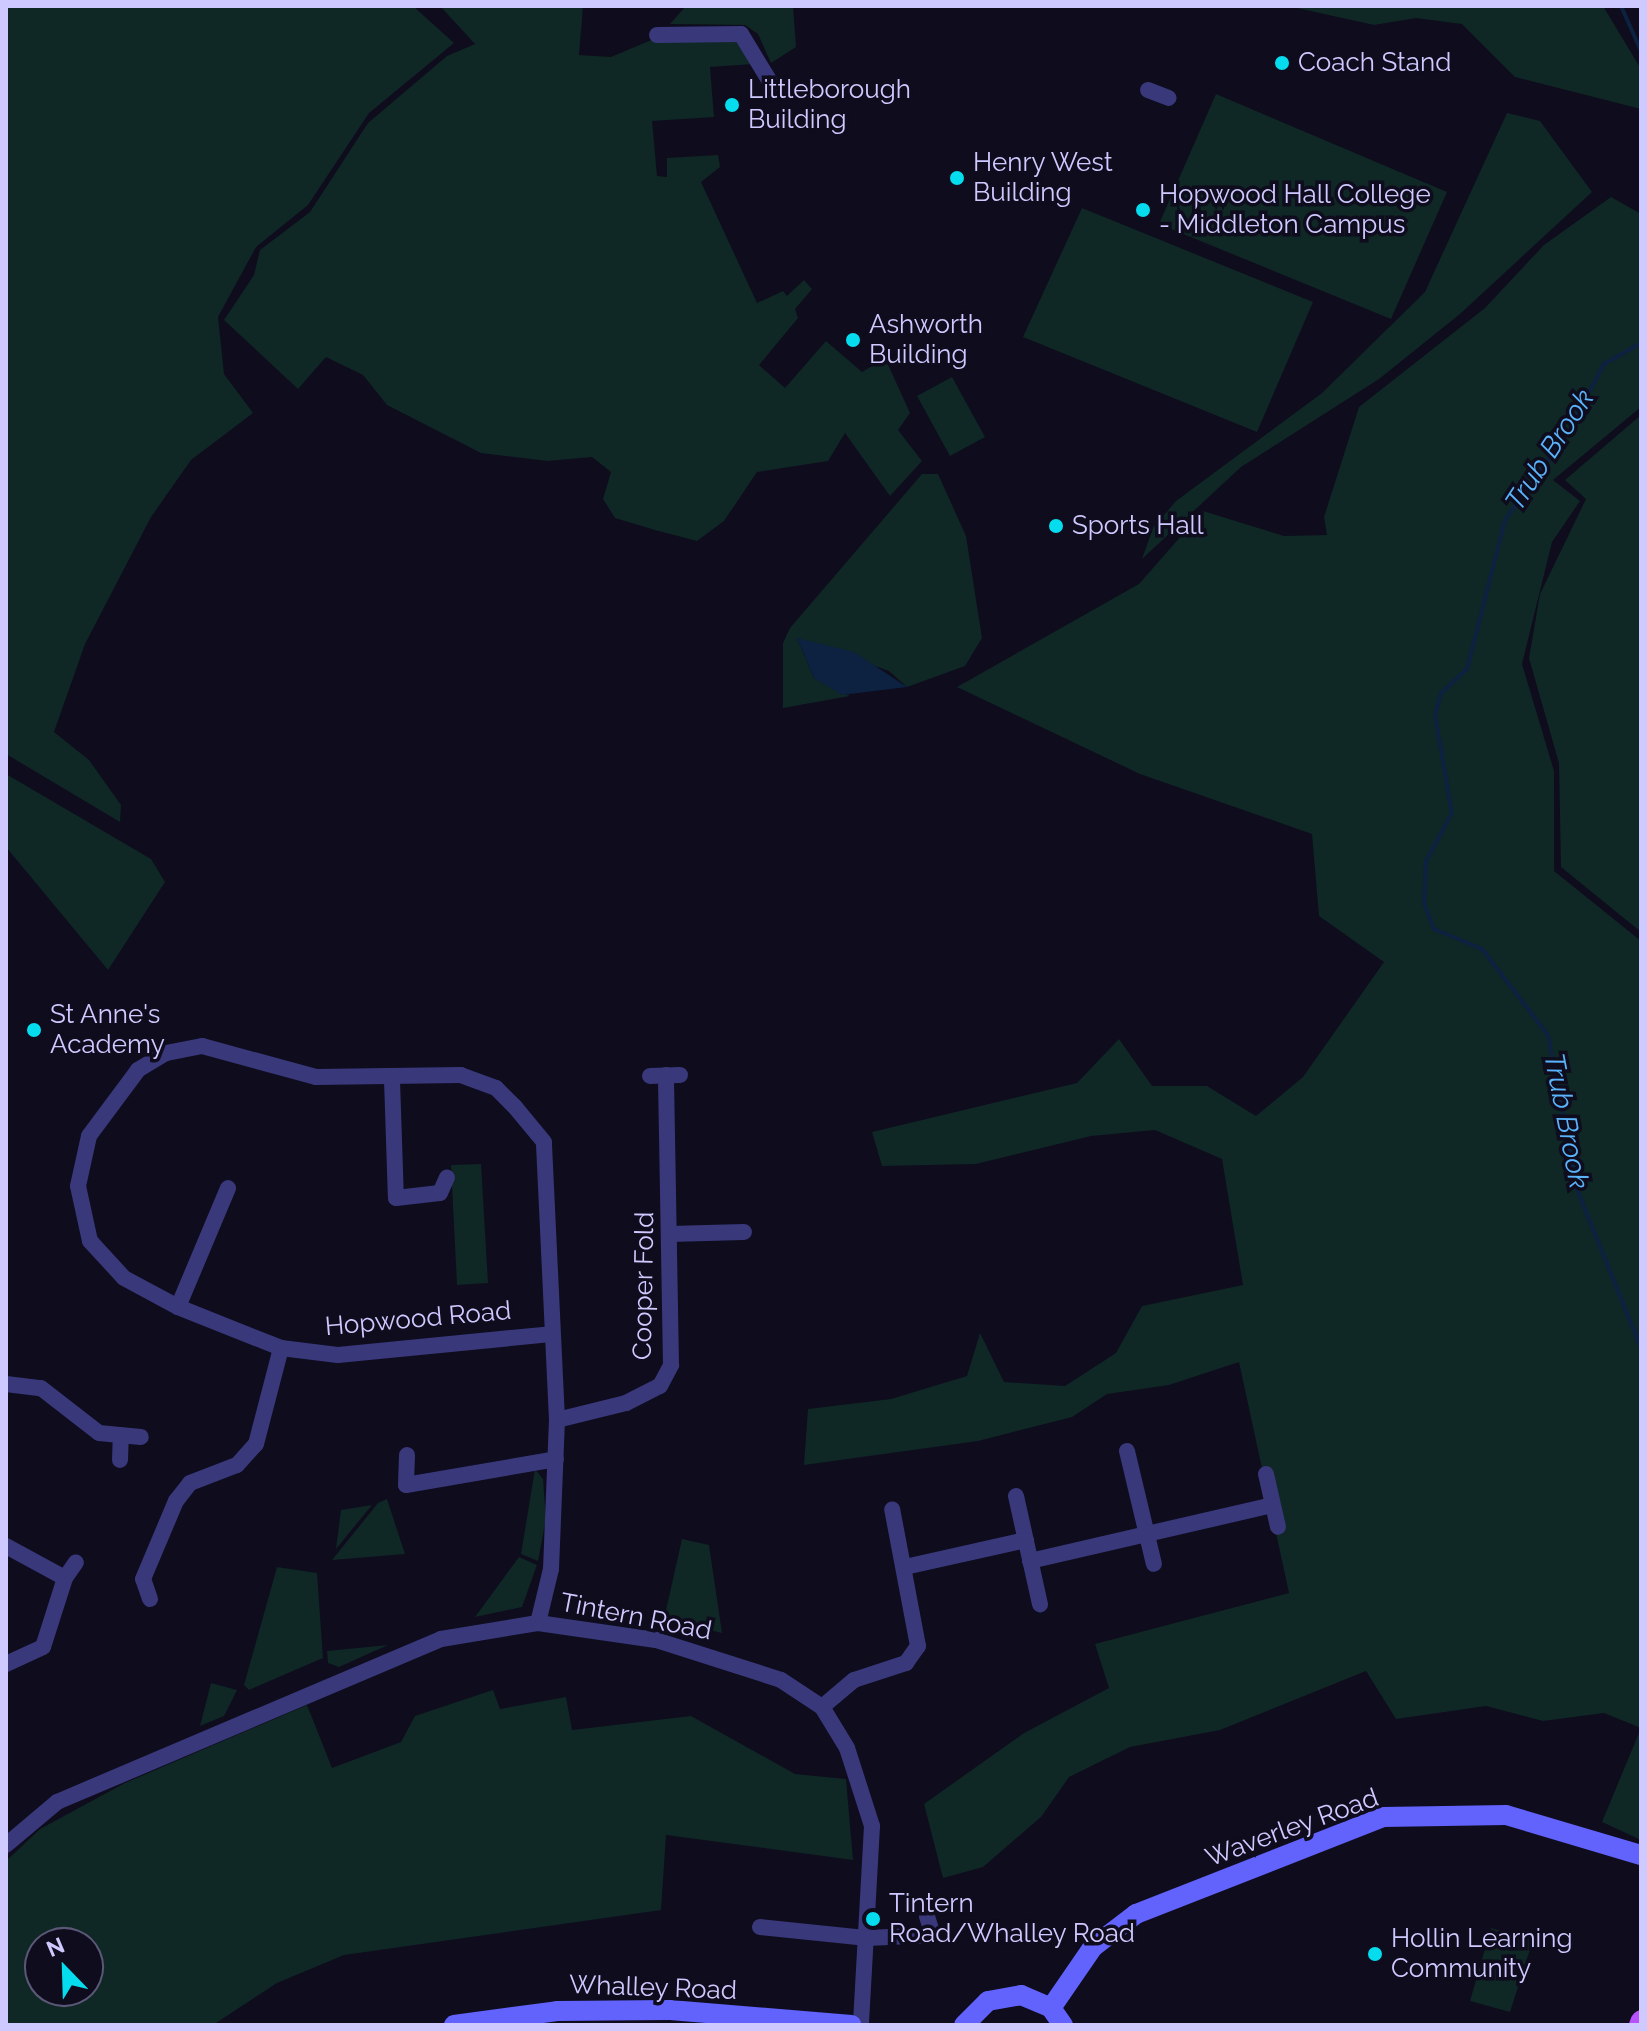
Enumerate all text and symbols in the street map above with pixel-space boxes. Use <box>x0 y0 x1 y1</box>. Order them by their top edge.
place label: Coach Stand <box>1298 47 1451 79</box>
marker: Coach Stand <box>1273 54 1291 72</box>
place label: Littleborough Building <box>748 74 911 136</box>
marker: Littleborough Building <box>723 96 741 114</box>
place label: Henry West Building <box>973 147 1114 208</box>
marker: Henry West Building <box>948 169 966 187</box>
place label: Hopwood Hall College - Middleton Campus <box>1159 179 1431 240</box>
marker: Hopwood Hall College - Middleton Campus <box>1134 201 1152 219</box>
place label: Ashworth Building <box>869 309 983 370</box>
marker: Ashworth Building <box>844 331 862 349</box>
water label: Trub Brook <box>1498 383 1602 517</box>
place label: Sports Hall <box>1072 510 1204 542</box>
marker: Sports Hall <box>1047 517 1065 535</box>
place label: St Anne's Academy <box>50 999 165 1060</box>
marker: St Anne's Academy <box>25 1021 43 1039</box>
water label: Trub Brook <box>1536 1050 1596 1192</box>
street label: Cooper Fold <box>627 1211 661 1361</box>
street label: Hopwood Road <box>324 1295 512 1343</box>
street label: Tintern Road <box>558 1587 714 1647</box>
street label: Waverley Road <box>1201 1782 1383 1874</box>
place label: Tintern Road/Whalley Road <box>889 1888 1136 1950</box>
marker: Tintern Road/Whalley Road <box>864 1910 882 1928</box>
place label: Hollin Learning Community <box>1391 1923 1573 1984</box>
north arrow <box>24 1927 104 2007</box>
text: N <box>43 1932 68 1962</box>
marker: Hollin Learning Community <box>1366 1945 1384 1963</box>
street label: Whalley Road <box>568 1969 738 2007</box>

